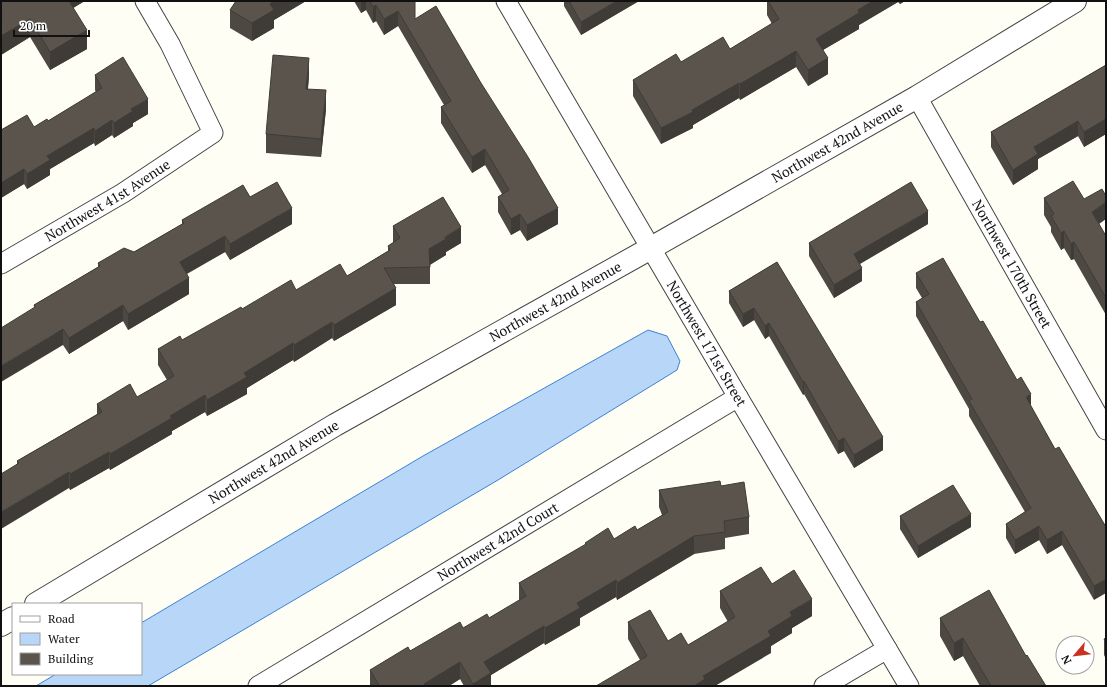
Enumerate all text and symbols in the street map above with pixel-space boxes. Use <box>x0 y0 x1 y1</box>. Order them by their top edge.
scale bar <box>14 12 89 38</box>
text: 20 m <box>20 18 47 33</box>
street label: Northwest 42nd Avenue <box>768 97 906 187</box>
street label: Northwest 41st Avenue <box>41 154 174 246</box>
street label: Northwest 170th Street <box>968 196 1057 332</box>
street label: Northwest 42nd Avenue <box>486 257 625 346</box>
street label: Northwest 171st Street <box>663 277 752 411</box>
street label: Northwest 42nd Avenue <box>205 415 342 508</box>
street label: Northwest 42nd Court <box>434 497 562 585</box>
legend <box>12 603 142 675</box>
text: Road <box>48 611 75 626</box>
text: Water <box>48 631 80 646</box>
north arrow <box>1055 635 1095 675</box>
text: Building <box>48 651 94 666</box>
text: N <box>1058 652 1074 667</box>

